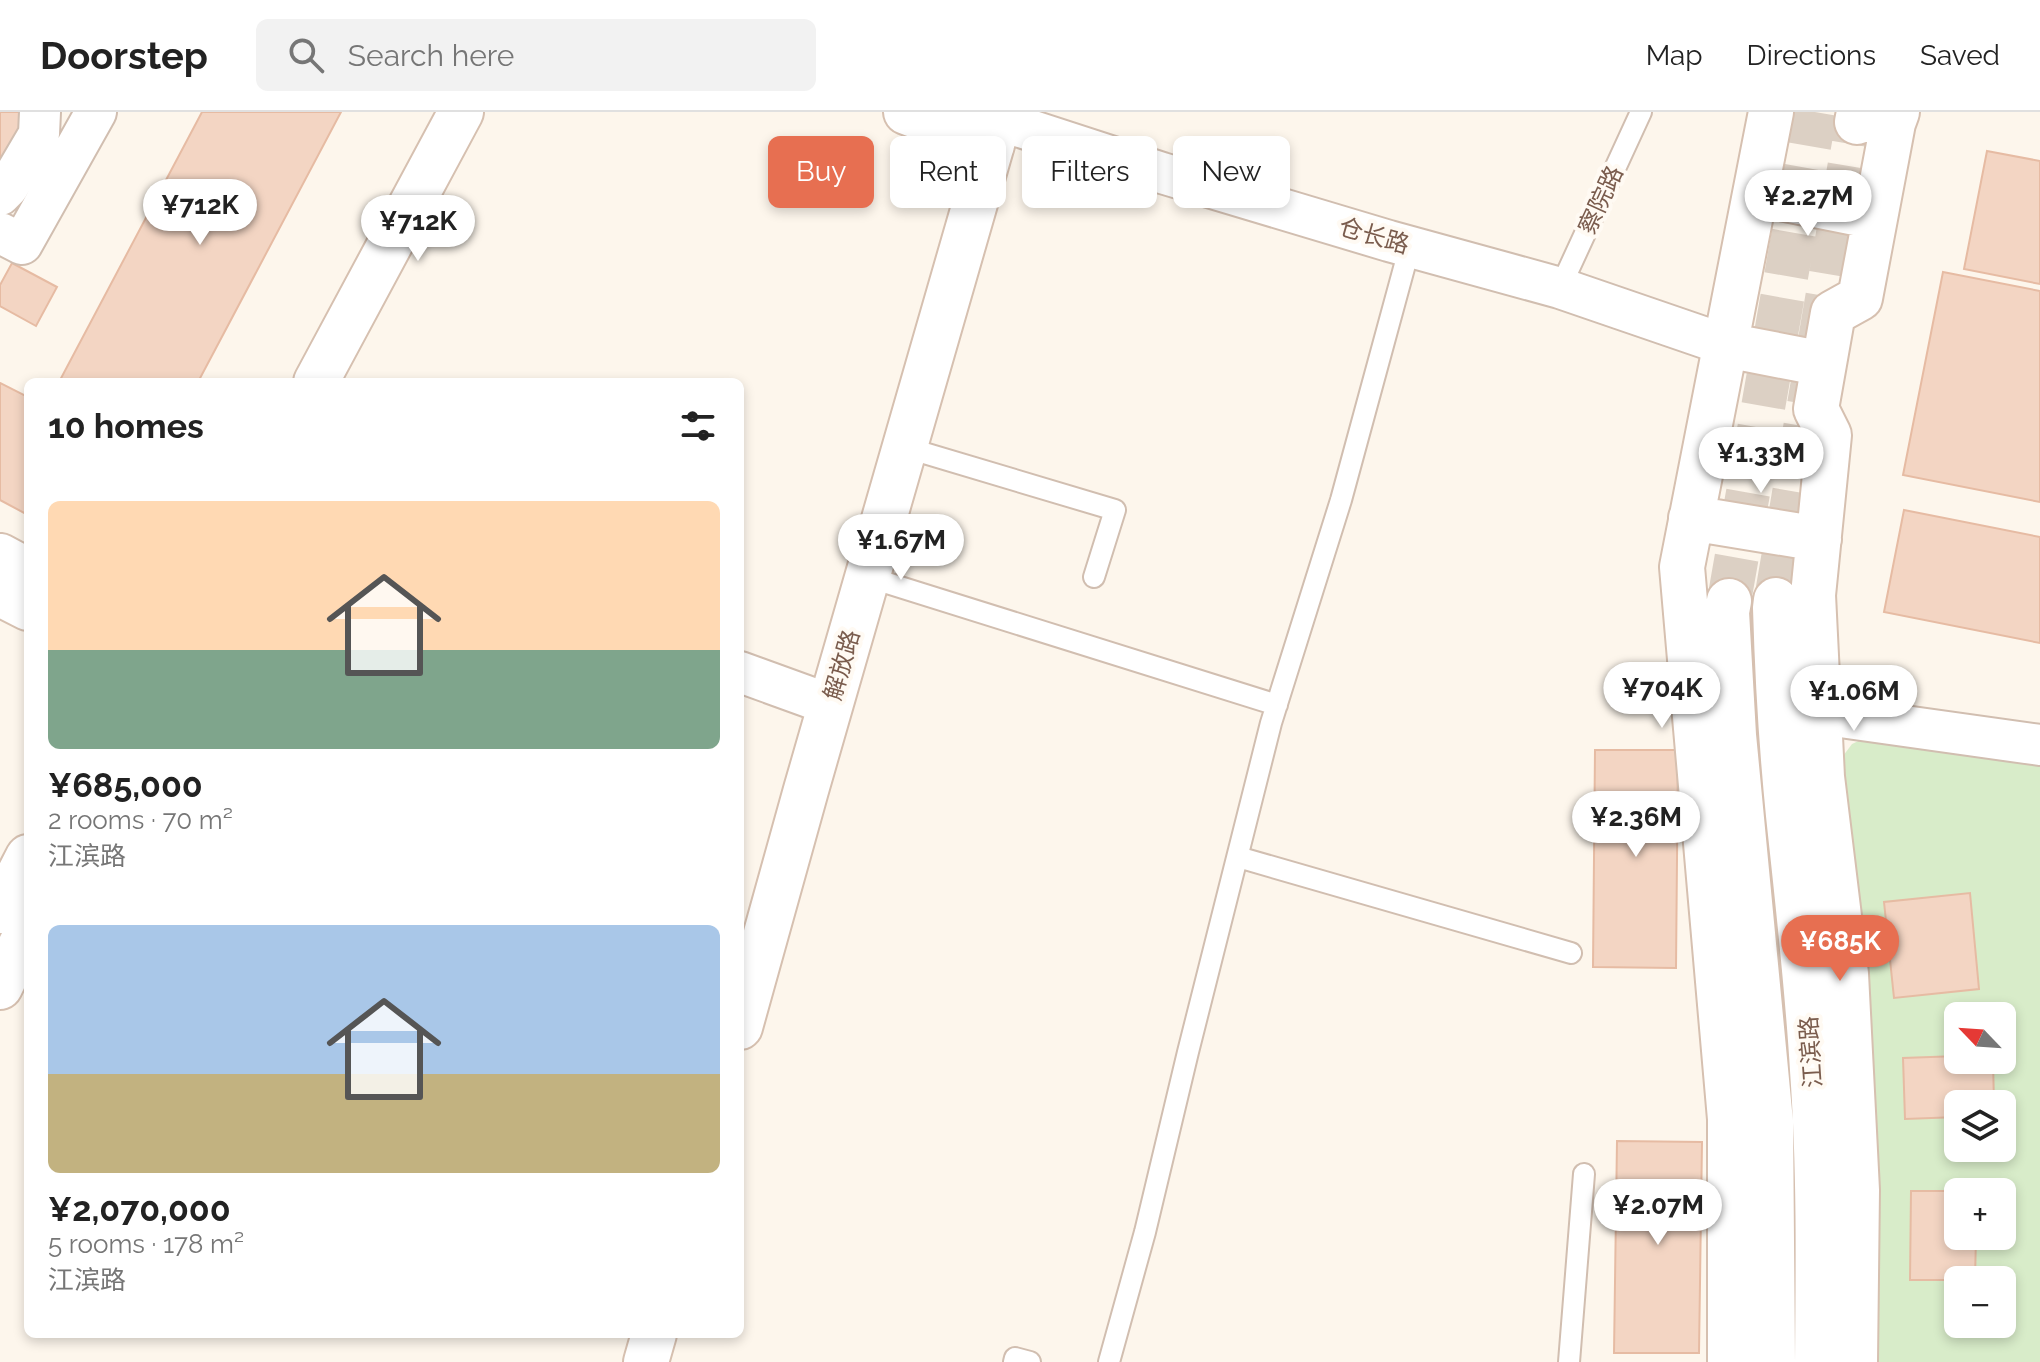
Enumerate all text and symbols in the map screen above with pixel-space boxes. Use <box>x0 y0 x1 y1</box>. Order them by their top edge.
search box <box>256 19 816 91</box>
text: Doorstep <box>40 33 208 78</box>
icon: search <box>284 33 328 77</box>
text: Search here <box>348 38 514 73</box>
text: Map <box>1646 39 1703 72</box>
text: Directions <box>1747 39 1876 72</box>
text: Saved <box>1920 39 2000 72</box>
chip: Buy <box>768 136 874 208</box>
chip: Rent <box>890 136 1006 208</box>
chip: Filters <box>1022 136 1157 208</box>
chip: New <box>1173 136 1290 208</box>
street label: 察院路 <box>1572 161 1629 239</box>
pin: ¥2.27M <box>1743 170 1873 238</box>
pin: ¥712K <box>144 179 256 247</box>
text: ¥2.27M <box>1763 181 1853 211</box>
text: ¥712K <box>161 190 239 220</box>
pin: ¥712K <box>362 195 474 263</box>
text: ¥712K <box>379 206 457 236</box>
street label: 仓长路 <box>1336 212 1413 259</box>
icon: filters <box>676 404 720 448</box>
text: 10 homes <box>48 406 204 446</box>
pin: ¥1.33M <box>1696 427 1826 495</box>
text: ¥1.33M <box>1717 438 1805 468</box>
pin: ¥1.67M <box>836 514 966 582</box>
text: ¥1.67M <box>856 525 946 555</box>
icon: home <box>312 553 456 697</box>
street label: 解放路 <box>818 626 865 703</box>
pin: ¥704K <box>1606 662 1718 730</box>
pin: ¥1.06M <box>1789 665 1919 733</box>
text: ¥704K <box>1621 673 1703 703</box>
text: ¥1.06M <box>1808 676 1900 706</box>
text: ¥685,000 <box>48 765 203 805</box>
pin: ¥2.36M <box>1571 791 1701 859</box>
text: ¥2.36M <box>1590 802 1682 832</box>
text: 2 rooms · 70 m² <box>48 805 233 835</box>
text: 江滨路 <box>48 841 126 871</box>
pin: ¥685K <box>1784 915 1896 983</box>
text: ¥685K <box>1799 926 1881 956</box>
icon: home <box>312 977 456 1121</box>
north arrow <box>1944 1002 2016 1074</box>
map controls <box>1944 1002 2016 1338</box>
street label: 江滨路 <box>1794 1015 1827 1089</box>
button: layers <box>1944 1090 2016 1162</box>
button: + <box>1944 1178 2016 1250</box>
pin: ¥2.07M <box>1593 1179 1723 1247</box>
text: ¥2,070,000 <box>48 1189 231 1229</box>
text: ¥2.07M <box>1612 1190 1704 1220</box>
text: 5 rooms · 178 m² <box>48 1229 244 1259</box>
text: 江滨路 <box>48 1265 126 1295</box>
button: − <box>1944 1266 2016 1338</box>

